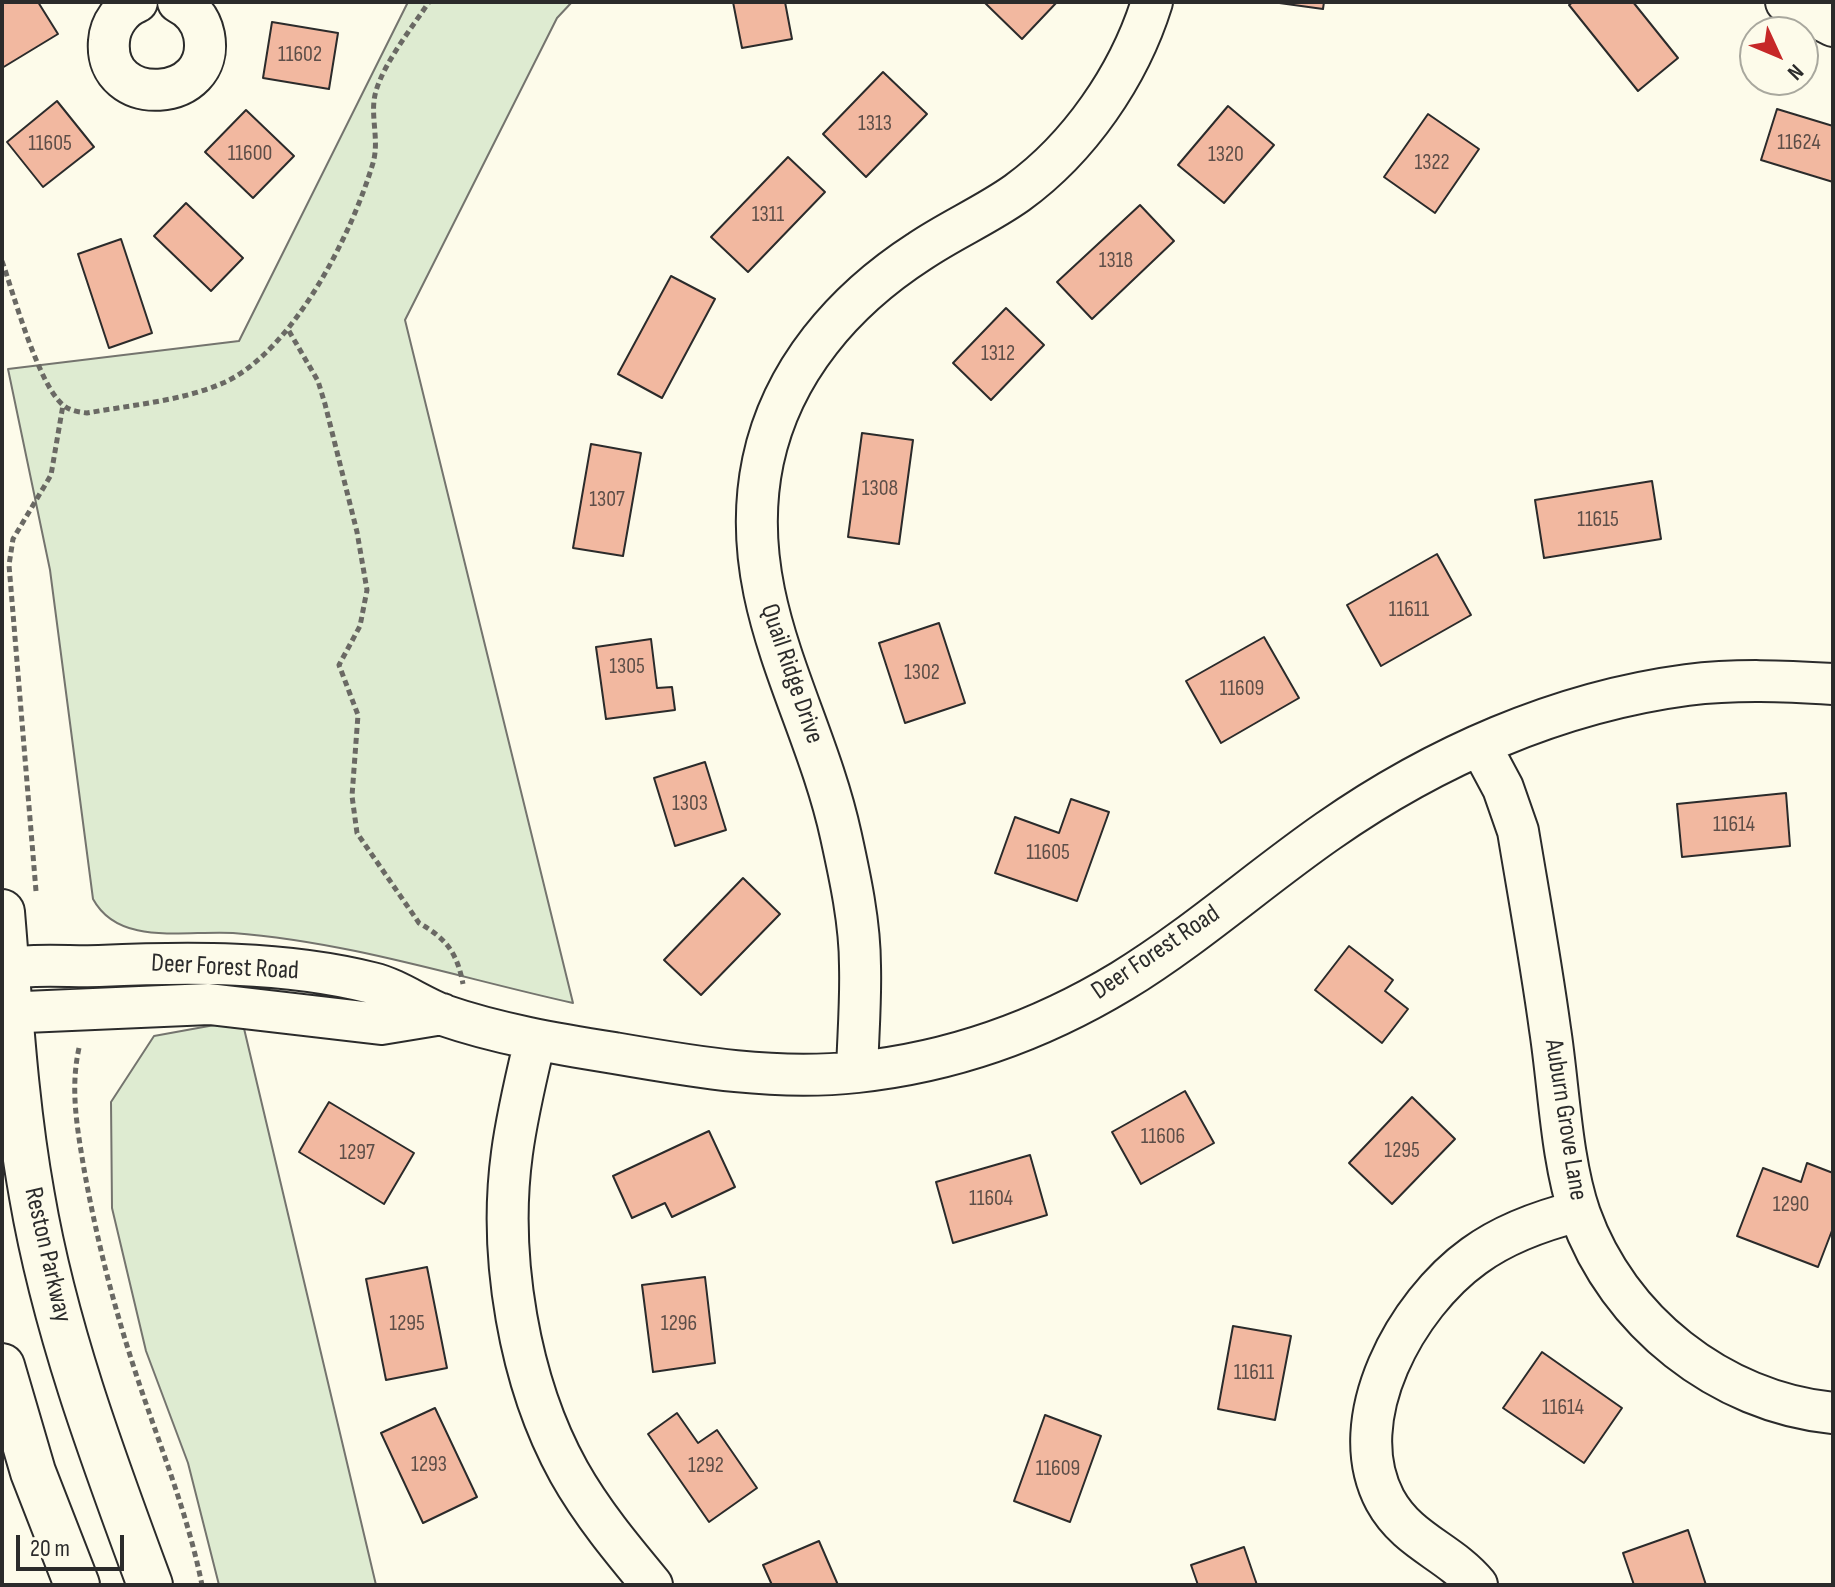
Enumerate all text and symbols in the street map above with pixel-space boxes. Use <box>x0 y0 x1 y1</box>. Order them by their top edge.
north arrow <box>1739 16 1819 96</box>
house number: 11602 <box>278 42 322 68</box>
text: N <box>1781 58 1809 85</box>
house number: 1313 <box>858 111 892 137</box>
house number: 11624 <box>1777 130 1821 156</box>
house number: 11605 <box>28 131 72 157</box>
house number: 11600 <box>228 141 272 167</box>
house number: 1320 <box>1208 142 1244 168</box>
house number: 1322 <box>1414 150 1450 176</box>
house number: 1311 <box>752 202 784 228</box>
house number: 1318 <box>1099 248 1133 274</box>
house number: 1312 <box>981 341 1015 367</box>
house number: 1308 <box>862 476 898 502</box>
house number: 1307 <box>589 487 625 513</box>
house number: 11615 <box>1577 507 1619 533</box>
house number: 11611 <box>1389 597 1429 623</box>
street label: Quail Ridge Drive <box>753 600 829 748</box>
house number: 1305 <box>609 654 645 680</box>
house number: 1302 <box>904 660 940 686</box>
house number: 11609 <box>1220 676 1264 702</box>
house number: 1303 <box>672 791 708 817</box>
house number: 11614 <box>1713 812 1755 838</box>
house number: 11605 <box>1026 840 1070 866</box>
street label: Deer Forest Road <box>1086 899 1226 1007</box>
street label: Deer Forest Road <box>150 949 300 987</box>
street label: Auburn Grove Lane <box>1537 1037 1593 1203</box>
house number: 11606 <box>1141 1124 1185 1150</box>
house number: 1295 <box>1384 1138 1420 1164</box>
house number: 1297 <box>339 1140 375 1166</box>
street label: Reston Parkway <box>16 1185 78 1325</box>
house number: 11604 <box>969 1186 1013 1212</box>
house number: 1290 <box>1773 1192 1809 1218</box>
house number: 1295 <box>389 1311 425 1337</box>
house number: 1296 <box>661 1311 697 1337</box>
house number: 11611 <box>1234 1360 1274 1386</box>
house number: 11614 <box>1542 1395 1584 1421</box>
house number: 1293 <box>411 1452 447 1478</box>
house number: 1292 <box>688 1453 724 1479</box>
house number: 11609 <box>1036 1456 1080 1482</box>
scale bar <box>20 1519 128 1569</box>
text: 20 m <box>30 1534 70 1563</box>

